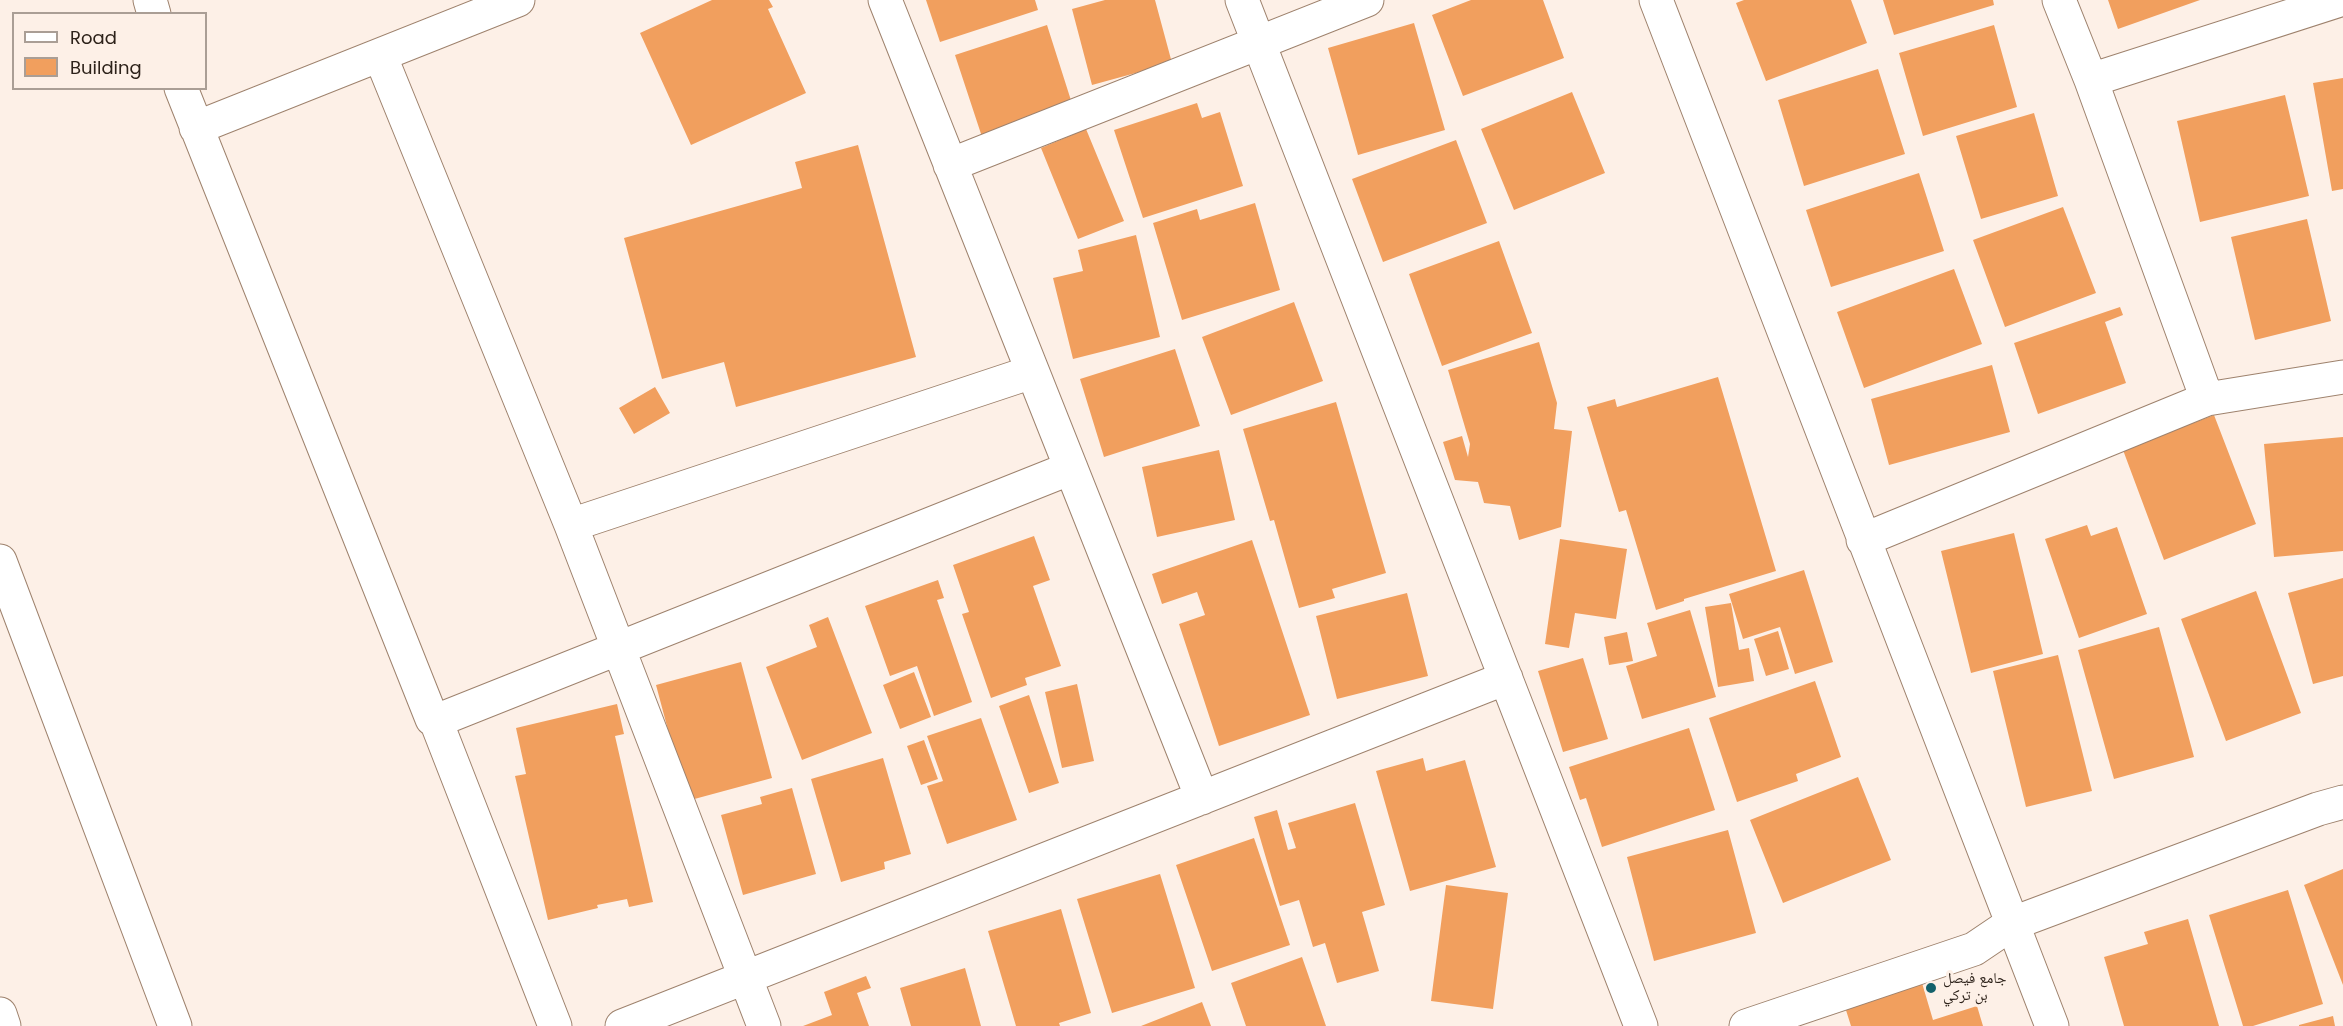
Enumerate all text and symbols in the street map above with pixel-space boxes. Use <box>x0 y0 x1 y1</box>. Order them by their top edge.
legend <box>12 12 207 90</box>
text: Road <box>70 25 117 50</box>
text: Building <box>70 55 142 80</box>
place label: جامع فيصل بن تركي <box>1943 970 2007 1005</box>
marker: جامع فيصل بن تركي <box>1924 981 1938 995</box>

